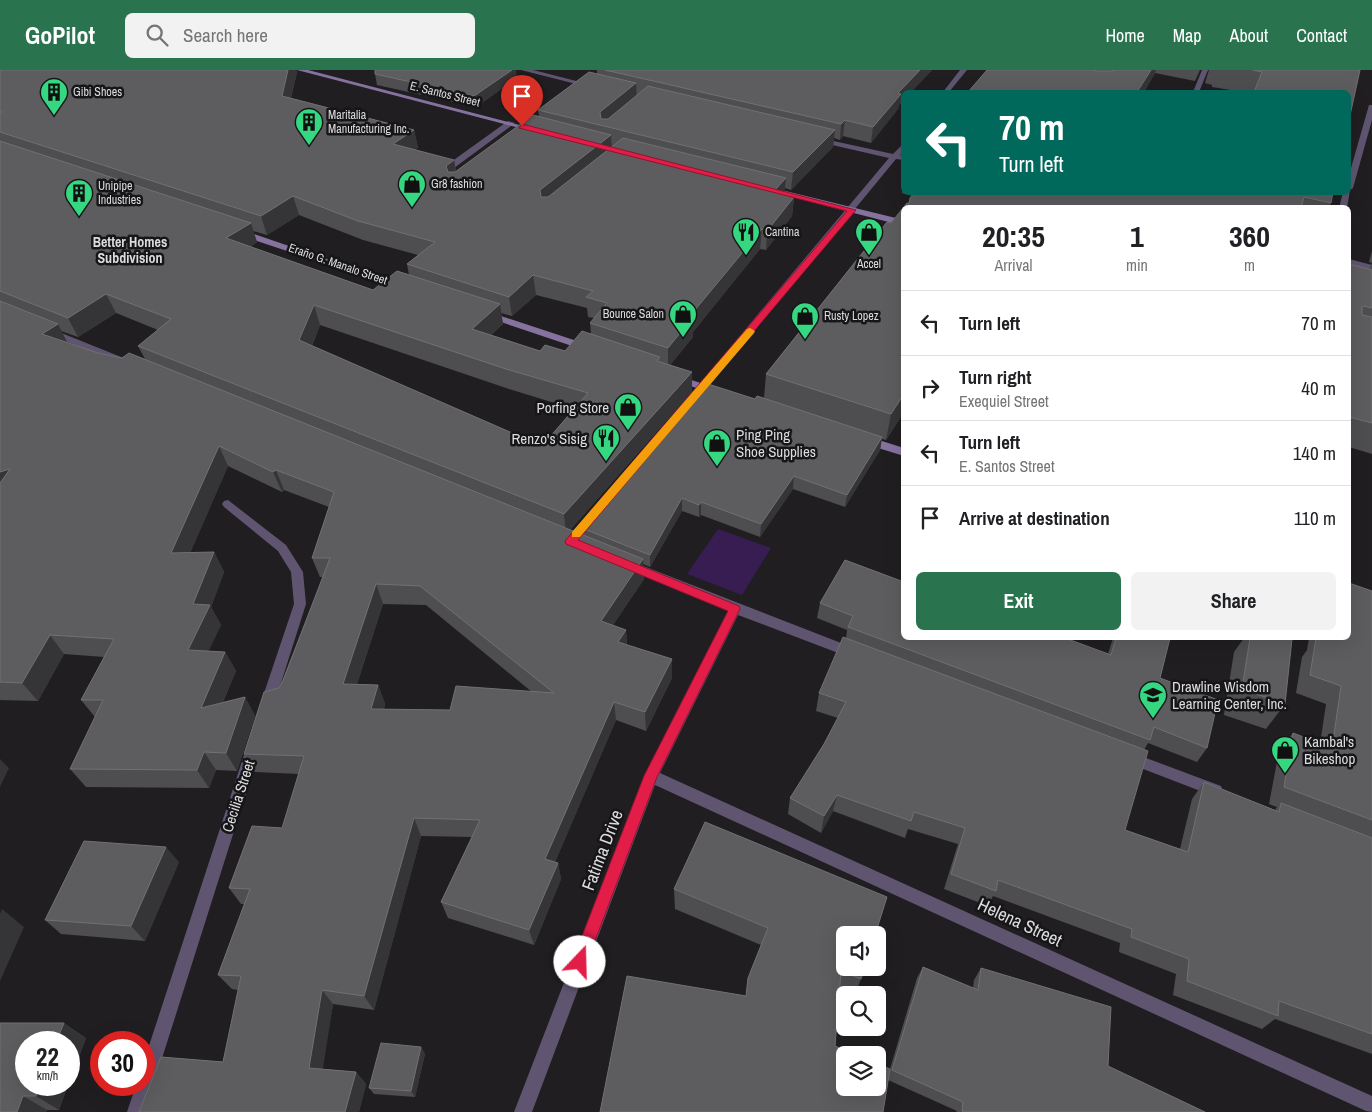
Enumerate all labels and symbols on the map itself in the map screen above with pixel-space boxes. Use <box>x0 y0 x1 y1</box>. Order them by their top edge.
pin <box>501 75 543 126</box>
building icon: Gibi Shoes <box>39 77 69 116</box>
street label: E. Santos Street <box>408 78 482 110</box>
place label: Gibi Shoes <box>73 84 122 100</box>
building icon: Maritalia Manufacturing Inc. <box>294 107 324 146</box>
place label: Maritalia Manufacturing Inc. <box>328 107 410 137</box>
shop icon: Gr8 fashion <box>397 169 427 208</box>
place label: Gr8 fashion <box>431 176 482 192</box>
building icon: Unipipe Industries <box>64 178 94 217</box>
place label: Unipipe Industries <box>98 178 141 208</box>
restaurant icon: Cantina <box>731 217 761 256</box>
shop icon: Accel <box>854 217 884 256</box>
place label: Cantina <box>765 224 800 240</box>
district label: Better Homes Subdivision <box>93 233 167 267</box>
street label: Eraño G. Manalo Street <box>287 240 390 288</box>
place label: Accel <box>856 256 881 272</box>
shop icon: Bounce Salon <box>668 299 698 338</box>
shop icon: Rusty Lopez <box>790 301 820 340</box>
place label: Bounce Salon <box>603 306 664 322</box>
place label: Rusty Lopez <box>824 308 879 324</box>
shop icon: Porfing Store <box>613 392 643 431</box>
place label: Porfing Store <box>537 397 609 418</box>
restaurant icon: Renzo's Sisig <box>591 423 621 462</box>
place label: Ping Ping Shoe Supplies <box>736 424 816 462</box>
place label: Renzo's Sisig <box>511 428 587 449</box>
shop icon: Ping Ping Shoe Supplies <box>702 428 732 467</box>
place label: Drawline Wisdom Learning Center, Inc. <box>1172 676 1287 714</box>
school or university icon: Drawline Wisdom Learning Center, Inc. <box>1138 680 1168 719</box>
place label: Kambal's Bikeshop <box>1304 731 1355 769</box>
shop icon: Kambal's Bikeshop <box>1270 735 1300 774</box>
street label: Cecilia Street <box>216 757 260 835</box>
street label: Fatima Drive <box>575 806 629 894</box>
street label: Helena Street <box>974 892 1066 952</box>
position arrow <box>553 935 605 987</box>
speed limit sign: 30 <box>90 1031 155 1096</box>

